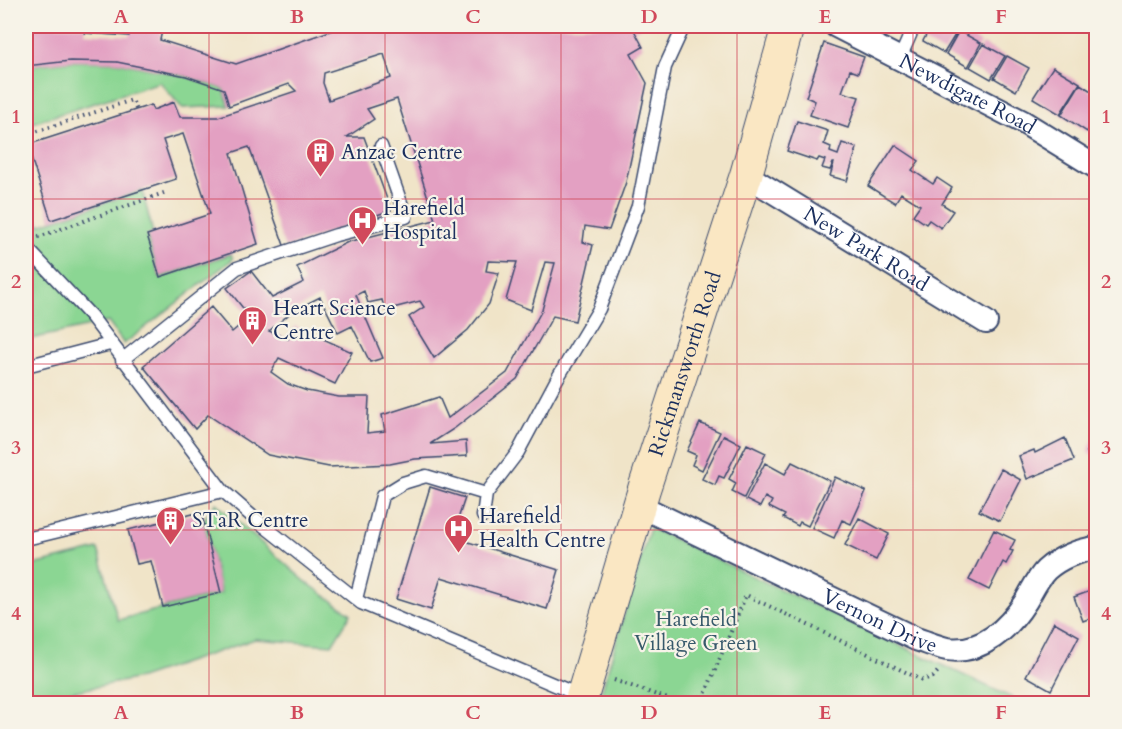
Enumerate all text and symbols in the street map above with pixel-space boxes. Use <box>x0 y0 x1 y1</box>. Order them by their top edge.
text: A <box>113 3 129 30</box>
text: B <box>290 3 304 30</box>
text: C <box>465 3 481 30</box>
text: D <box>640 3 658 30</box>
text: E <box>819 3 831 30</box>
text: F <box>995 3 1007 30</box>
street label: Newdigate Road <box>894 47 1041 142</box>
text: 1 <box>11 103 21 130</box>
text: 1 <box>1101 103 1111 130</box>
building icon: Anzac Centre <box>304 136 336 178</box>
place label: Anzac Centre <box>341 138 463 167</box>
place label: Harefield Hospital <box>383 194 465 247</box>
street label: New Park Road <box>798 200 934 299</box>
hospital icon: Harefield Hospital <box>346 204 378 246</box>
text: 2 <box>11 268 21 295</box>
street label: Rickmansworth Road <box>642 268 729 460</box>
text: 2 <box>1101 268 1111 295</box>
place label: Heart Science Centre <box>273 294 396 347</box>
building icon: Heart Science Centre <box>236 304 268 346</box>
text: 3 <box>11 434 21 461</box>
text: 3 <box>1101 434 1111 461</box>
place label: Harefield Health Centre <box>479 502 606 555</box>
building icon: STaR Centre <box>155 504 187 546</box>
place label: STaR Centre <box>192 506 309 535</box>
hospital icon: Harefield Health Centre <box>442 512 474 554</box>
street label: Vernon Drive <box>817 582 941 660</box>
text: 4 <box>11 600 21 627</box>
text: 4 <box>1101 600 1111 627</box>
park label: Harefield Village Green <box>634 605 758 658</box>
text: A <box>113 699 129 726</box>
text: B <box>290 699 304 726</box>
text: C <box>465 699 481 726</box>
text: D <box>640 699 658 726</box>
text: E <box>819 699 831 726</box>
text: F <box>995 699 1007 726</box>

